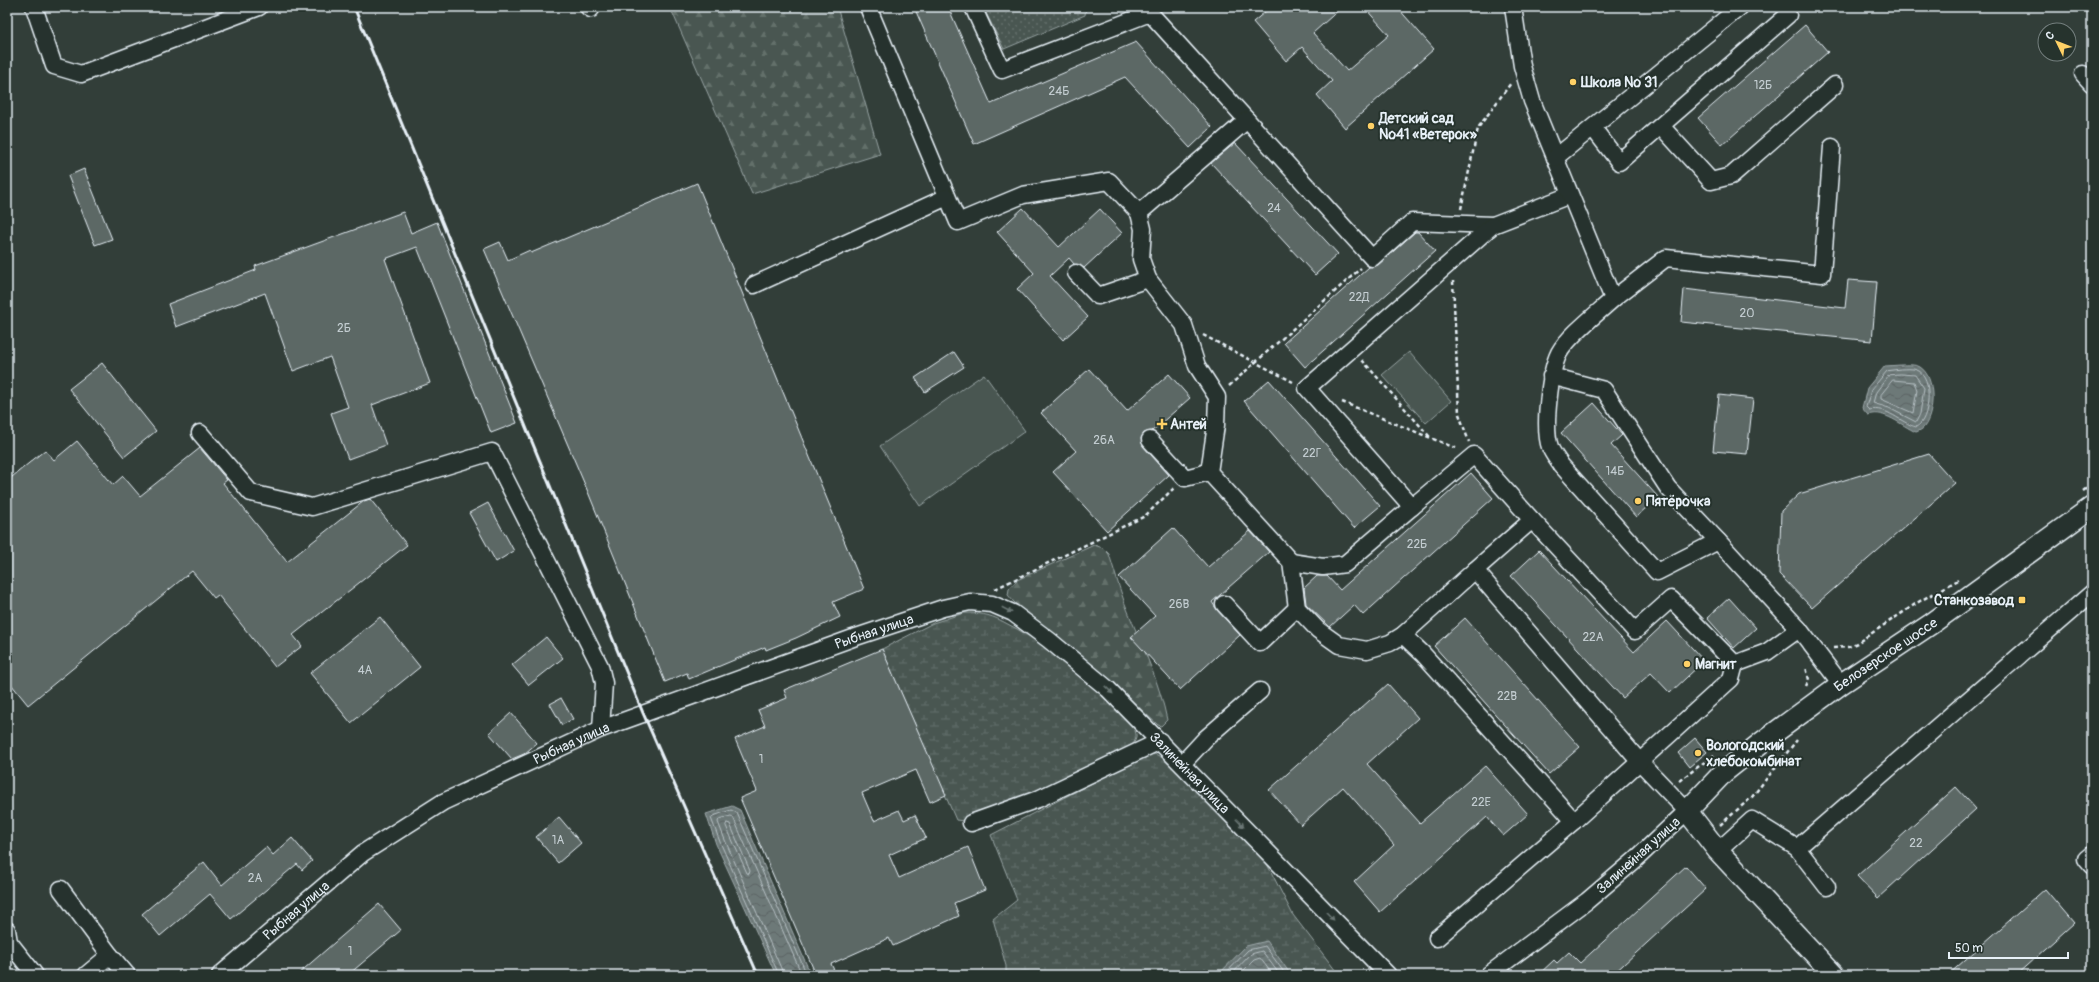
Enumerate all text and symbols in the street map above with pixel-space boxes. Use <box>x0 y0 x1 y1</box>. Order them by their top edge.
north arrow <box>2037 22 2077 62</box>
text: С <box>2043 28 2057 42</box>
place label: Школа № 31 <box>1580 74 1657 91</box>
marker: Школа № 31 <box>1568 77 1578 87</box>
house number: 12Б <box>1754 78 1772 93</box>
house number: 24Б <box>1049 84 1069 99</box>
place label: Детский сад №41 «Ветерок» <box>1378 110 1478 143</box>
marker: Детский сад №41 «Ветерок» <box>1366 121 1376 131</box>
house number: 24 <box>1267 201 1281 216</box>
house number: 22Д <box>1349 290 1370 305</box>
house number: 20 <box>1740 306 1754 321</box>
house number: 2Б <box>337 321 351 336</box>
place label: Антей <box>1170 416 1207 433</box>
marker: Антей <box>1157 419 1167 429</box>
house number: 26А <box>1093 433 1115 448</box>
house number: 22Г <box>1302 446 1322 461</box>
house number: 14Б <box>1606 464 1624 479</box>
place label: Пятёрочка <box>1646 493 1711 510</box>
marker: Пятёрочка <box>1633 496 1643 506</box>
house number: 22Б <box>1407 537 1427 552</box>
place label: Станкозавод <box>1934 592 2015 609</box>
marker: Станкозавод <box>2017 595 2027 605</box>
house number: 26В <box>1169 597 1189 612</box>
one-way arrow <box>1001 607 1013 614</box>
street label: Рыбная улица <box>833 610 916 653</box>
street label: Белозерское шоссе <box>1831 614 1941 695</box>
house number: 22А <box>1582 630 1604 645</box>
place label: Магнит <box>1695 656 1738 673</box>
marker: Магнит <box>1682 659 1692 669</box>
house number: 4А <box>358 663 373 678</box>
one-way arrow <box>1104 686 1114 695</box>
house number: 22В <box>1497 689 1517 704</box>
street label: Рыбная улица <box>531 719 612 768</box>
street label: Залинейная улица <box>1146 729 1233 817</box>
place label: Вологодский хлебокомбинат <box>1705 737 1803 770</box>
marker: Вологодский хлебокомбинат <box>1693 748 1703 758</box>
house number: 1 <box>759 752 763 767</box>
house number: 22Е <box>1471 795 1491 810</box>
street label: Залинейная улица <box>1593 813 1684 898</box>
one-way arrow <box>1235 818 1245 828</box>
house number: 1А <box>552 833 564 848</box>
house number: 22 <box>1909 836 1923 851</box>
house number: 2А <box>248 871 262 886</box>
street label: Рыбная улица <box>260 877 333 944</box>
one-way arrow <box>1326 911 1335 921</box>
scale bar <box>1949 934 2068 960</box>
text: 50 m <box>1955 941 1983 956</box>
house number: 1 <box>348 944 352 959</box>

